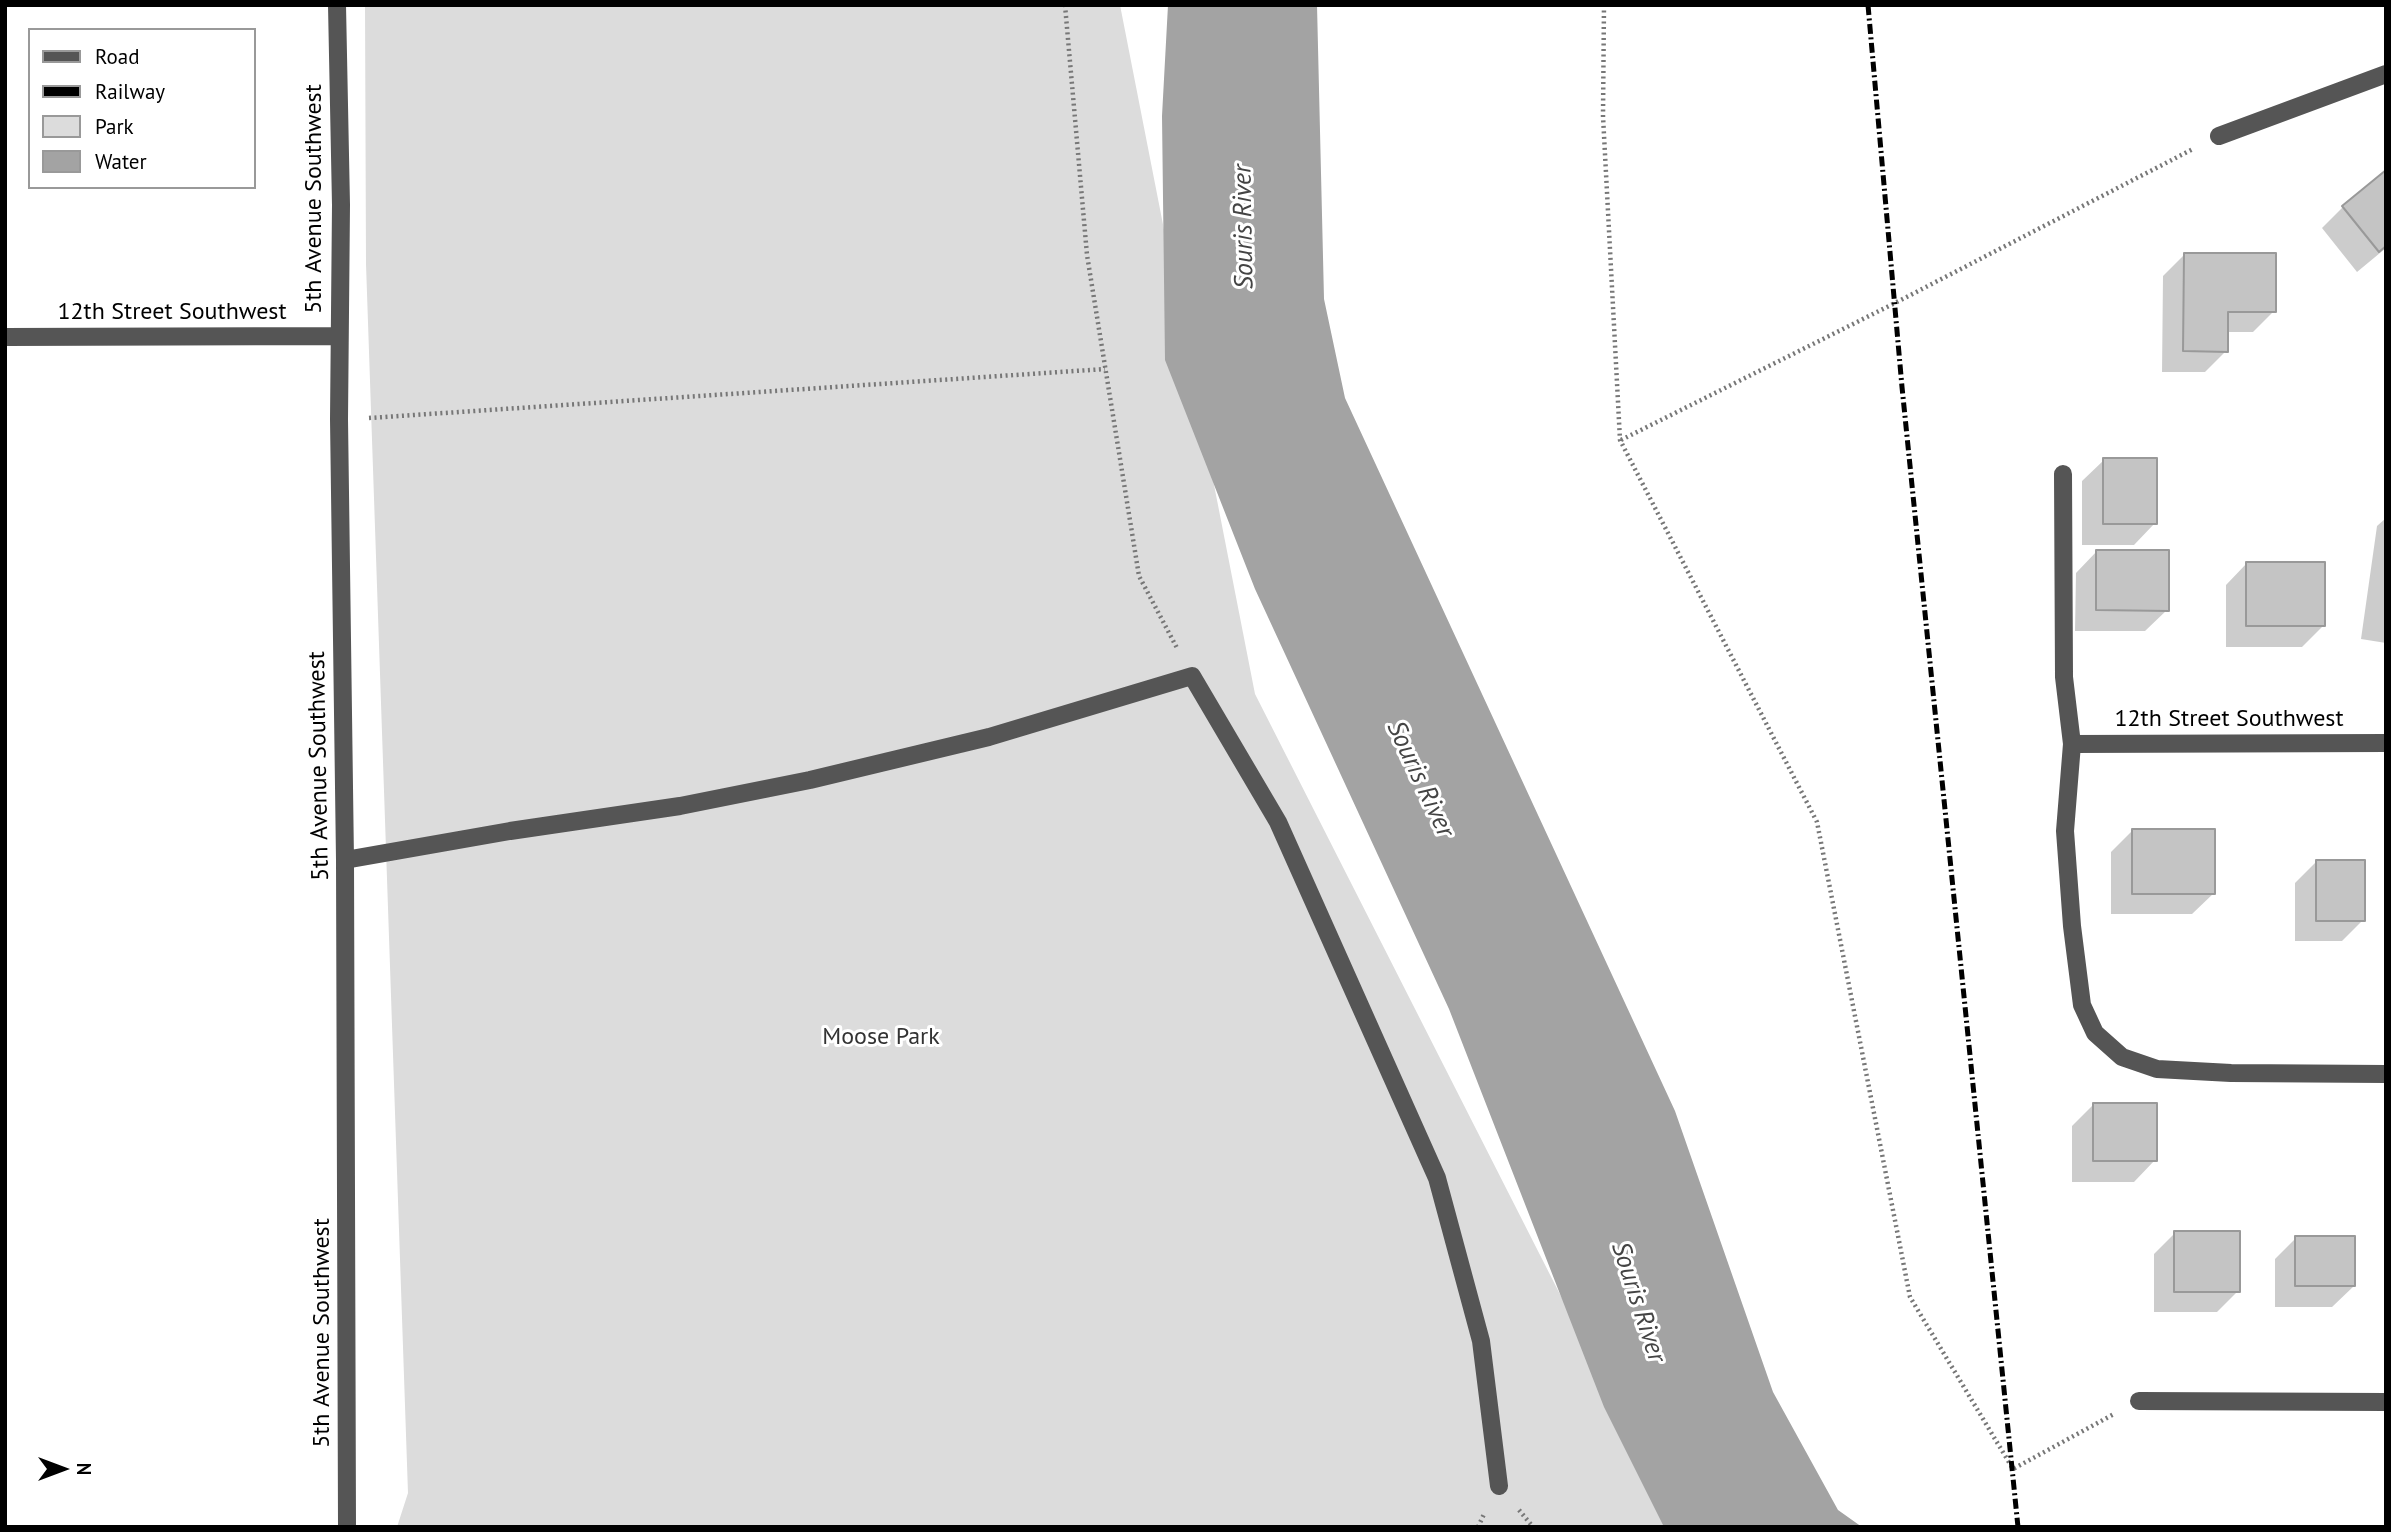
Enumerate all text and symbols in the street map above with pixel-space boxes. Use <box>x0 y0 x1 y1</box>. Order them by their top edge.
legend <box>28 28 256 189</box>
text: Road <box>95 43 139 70</box>
text: Railway <box>95 78 165 105</box>
street label: 5th Avenue Southwest <box>300 84 328 314</box>
text: Park <box>95 113 134 140</box>
text: Water <box>95 148 147 175</box>
water label: Souris River <box>1227 164 1261 290</box>
street label: 12th Street Southwest <box>57 298 287 326</box>
street label: 5th Avenue Southwest <box>303 651 335 881</box>
street label: 12th Street Southwest <box>2114 705 2344 733</box>
water label: Souris River <box>1380 716 1460 842</box>
park label: Moose Park <box>822 1023 940 1051</box>
street label: 5th Avenue Southwest <box>308 1218 336 1448</box>
water label: Souris River <box>1604 1238 1672 1366</box>
north arrow <box>28 1434 98 1504</box>
text: N <box>72 1463 96 1475</box>

